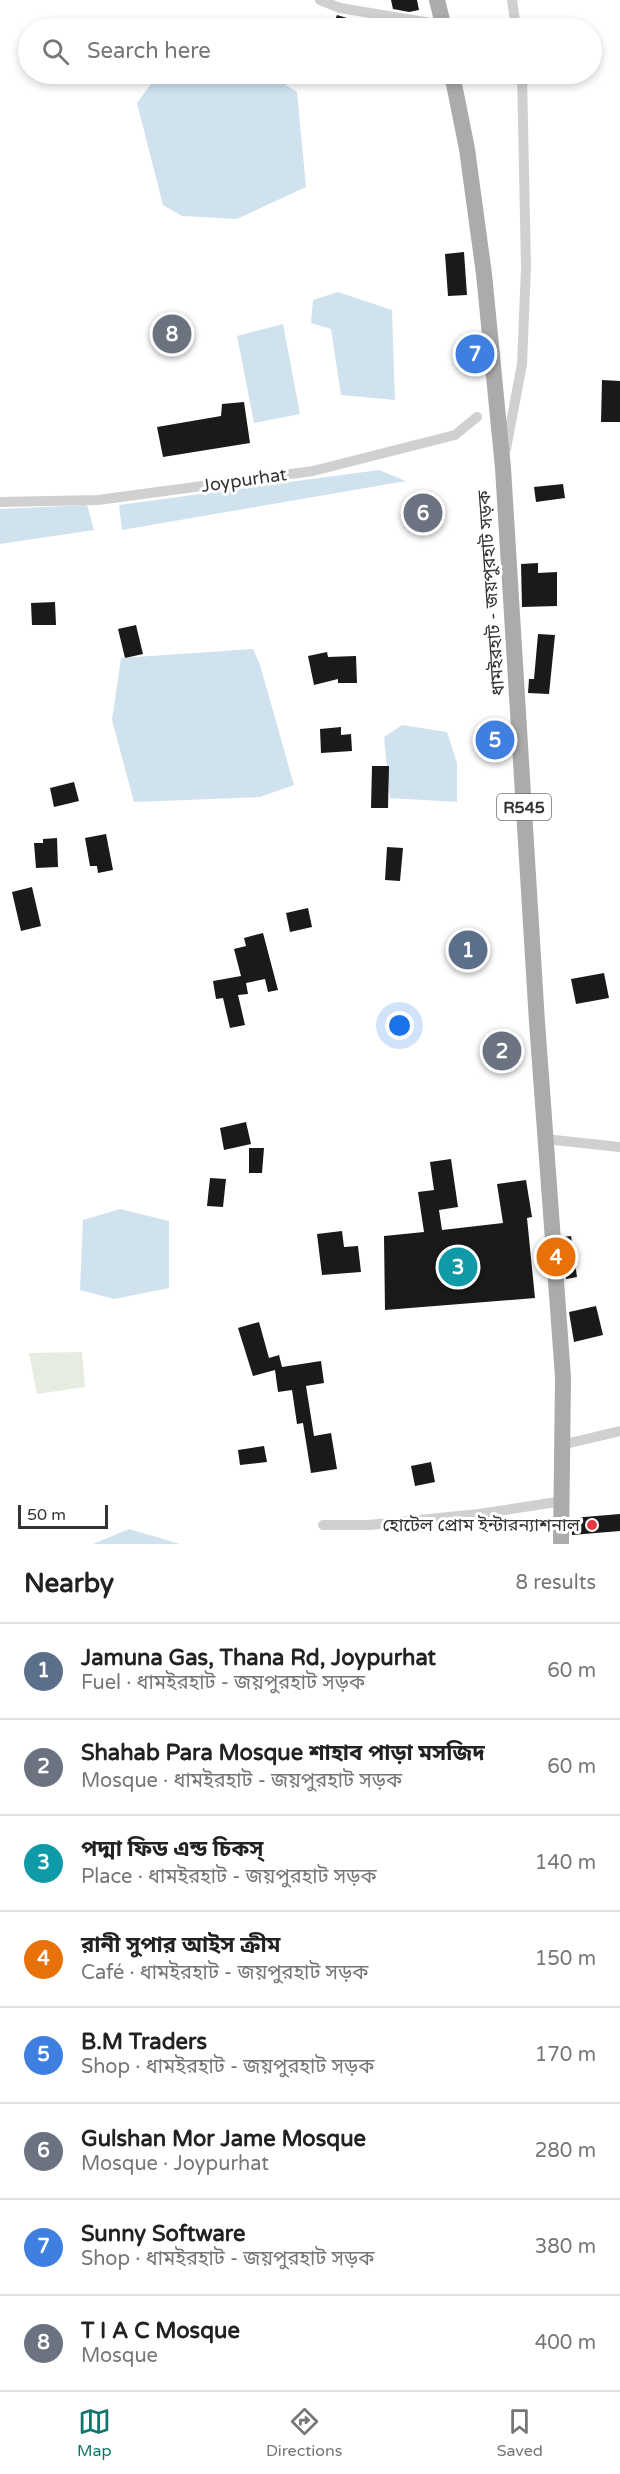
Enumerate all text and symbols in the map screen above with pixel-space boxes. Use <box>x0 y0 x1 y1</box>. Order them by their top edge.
search box <box>18 18 602 84</box>
icon: search <box>39 35 72 68</box>
text: Search here <box>87 38 211 64</box>
pin: 8 <box>152 312 192 356</box>
pin: 7 <box>456 332 494 376</box>
street label: Joypurhat <box>200 463 288 497</box>
street label: ধামইরহাট - জয়পুরহাট সড়ক <box>473 489 509 696</box>
pin: 6 <box>404 490 442 536</box>
pin: 5 <box>476 718 514 762</box>
road number: R545 <box>497 794 551 820</box>
pin: 1 <box>448 928 488 972</box>
your location <box>385 1011 414 1040</box>
pin: 2 <box>482 1028 522 1074</box>
pin: 4 <box>536 1234 576 1280</box>
pin: 3 <box>438 1244 478 1290</box>
scale bar <box>18 1502 108 1530</box>
text: 50 m <box>27 1505 66 1525</box>
place label: হোটেল প্রোম ইন্টারন্যাশনাল <box>383 1514 581 1536</box>
marker: হোটেল প্রোম ইন্টারন্যাশনাল <box>585 1518 599 1532</box>
text: Nearby <box>24 1568 114 1599</box>
text: 8 results <box>516 1571 596 1595</box>
text: Jamuna Gas, Thana Rd, Joypurhat <box>81 1645 436 1671</box>
text: 1 <box>37 1659 50 1683</box>
text: 60 m <box>547 1659 596 1683</box>
text: Fuel · ধামইরহাট - জয়পুরহাট সড়ক <box>81 1671 365 1695</box>
text: Shahab Para Mosque শাহাব পাড়া মসজিদ <box>81 1740 485 1766</box>
text: 2 <box>37 1755 50 1779</box>
text: 60 m <box>547 1755 596 1779</box>
text: Mosque · ধামইরহাট - জয়পুরহাট সড়ক <box>81 1769 402 1793</box>
text: পদ্মা ফিড এন্ড চিকস্‌ <box>81 1836 263 1862</box>
text: 3 <box>37 1851 50 1875</box>
text: 140 m <box>535 1851 596 1875</box>
text: Place · ধামইরহাট - জয়পুরহাট সড়ক <box>81 1865 377 1889</box>
text: রানী সুপার আইস ক্রীম <box>81 1932 280 1958</box>
text: 4 <box>37 1947 50 1971</box>
text: 150 m <box>535 1947 596 1971</box>
text: Café · ধামইরহাট - জয়পুরহাট সড়ক <box>81 1961 368 1985</box>
text: B.M Traders <box>81 2029 207 2055</box>
text: 5 <box>37 2043 50 2067</box>
text: 170 m <box>535 2043 596 2067</box>
text: Shop · ধামইরহাট - জয়পুরহাট সড়ক <box>81 2055 374 2079</box>
text: Gulshan Mor Jame Mosque <box>81 2126 366 2152</box>
text: 6 <box>37 2139 50 2163</box>
text: 280 m <box>535 2139 596 2163</box>
text: Mosque · Joypurhat <box>81 2152 269 2176</box>
text: Sunny Software <box>81 2221 245 2247</box>
text: 7 <box>37 2235 50 2259</box>
text: 380 m <box>535 2235 596 2259</box>
text: Shop · ধামইরহাট - জয়পুরহাট সড়ক <box>81 2247 374 2271</box>
text: T I A C Mosque <box>81 2318 240 2344</box>
text: 8 <box>37 2331 50 2355</box>
text: 400 m <box>535 2331 596 2355</box>
text: Mosque <box>81 2344 158 2368</box>
tab: Map <box>77 2405 112 2461</box>
tab: Directions <box>266 2405 342 2461</box>
tab: Saved <box>497 2405 543 2461</box>

